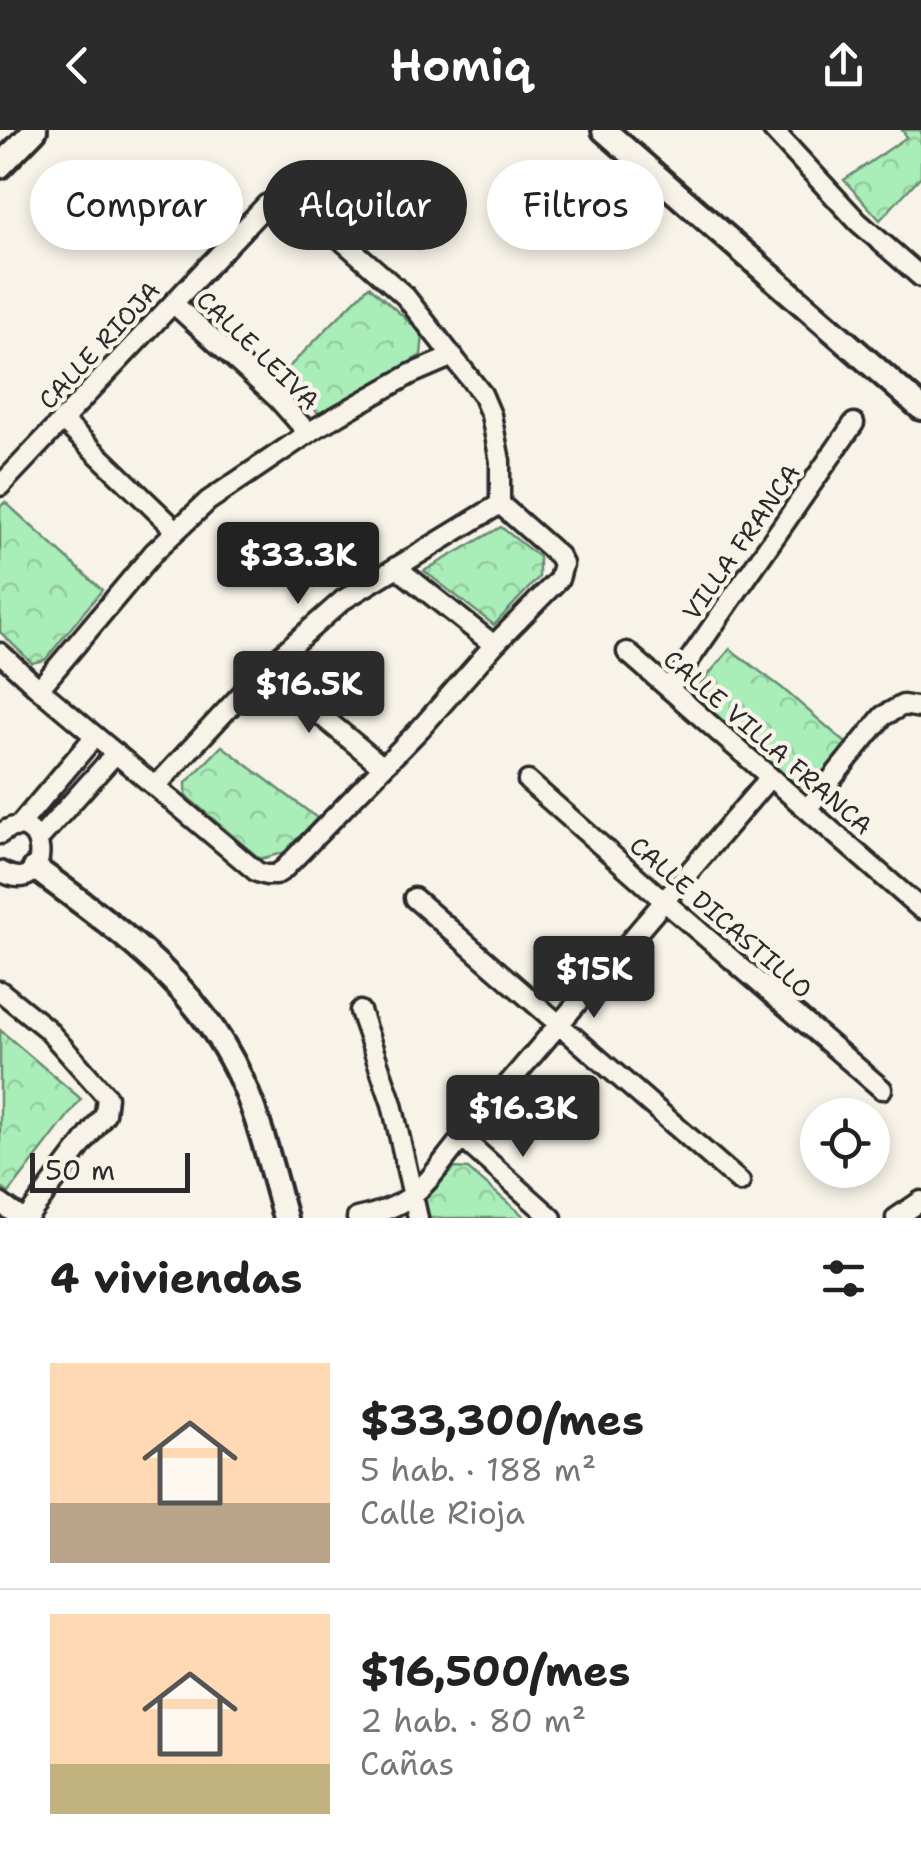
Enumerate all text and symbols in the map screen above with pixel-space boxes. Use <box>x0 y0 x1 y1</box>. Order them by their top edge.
text: Homiq <box>390 35 531 95</box>
icon: back <box>50 38 105 93</box>
icon: share <box>816 38 871 93</box>
chip: Comprar <box>30 160 243 250</box>
chip: Alquilar <box>263 160 467 250</box>
chip: Filtros <box>487 160 664 250</box>
street label: CALLE RIOJA <box>31 274 167 416</box>
street label: CALLE LEIVA <box>189 283 327 417</box>
street label: VILLA FRANCA <box>674 457 808 627</box>
pin: $33.3K <box>217 522 379 607</box>
text: $33.3K <box>239 533 357 576</box>
street label: CALLE VILLA FRANCA <box>656 642 880 842</box>
pin: $16.5K <box>228 651 390 736</box>
text: $16.5K <box>255 662 363 705</box>
street label: CALLE DICASTILLO <box>623 828 819 1006</box>
pin: $15K <box>535 936 653 1021</box>
text: $15K <box>555 947 633 990</box>
pin: $16.3K <box>442 1075 604 1160</box>
text: $16.3K <box>468 1086 578 1129</box>
map controls <box>800 1098 890 1188</box>
button: locate <box>800 1098 890 1188</box>
scale bar <box>30 1148 190 1192</box>
text: 50 m <box>45 1151 115 1189</box>
text: 4 viviendas <box>50 1250 302 1306</box>
icon: filters <box>816 1251 871 1306</box>
text: $33,300/mes <box>360 1392 644 1448</box>
icon: home <box>130 1403 250 1523</box>
text: 5 hab. · 188 m² <box>360 1448 596 1491</box>
text: Calle Rioja <box>360 1491 525 1534</box>
text: $16,500/mes <box>360 1643 630 1699</box>
icon: home <box>130 1654 250 1774</box>
text: 2 hab. · 80 m² <box>360 1699 586 1742</box>
text: Cañas <box>360 1742 454 1785</box>

